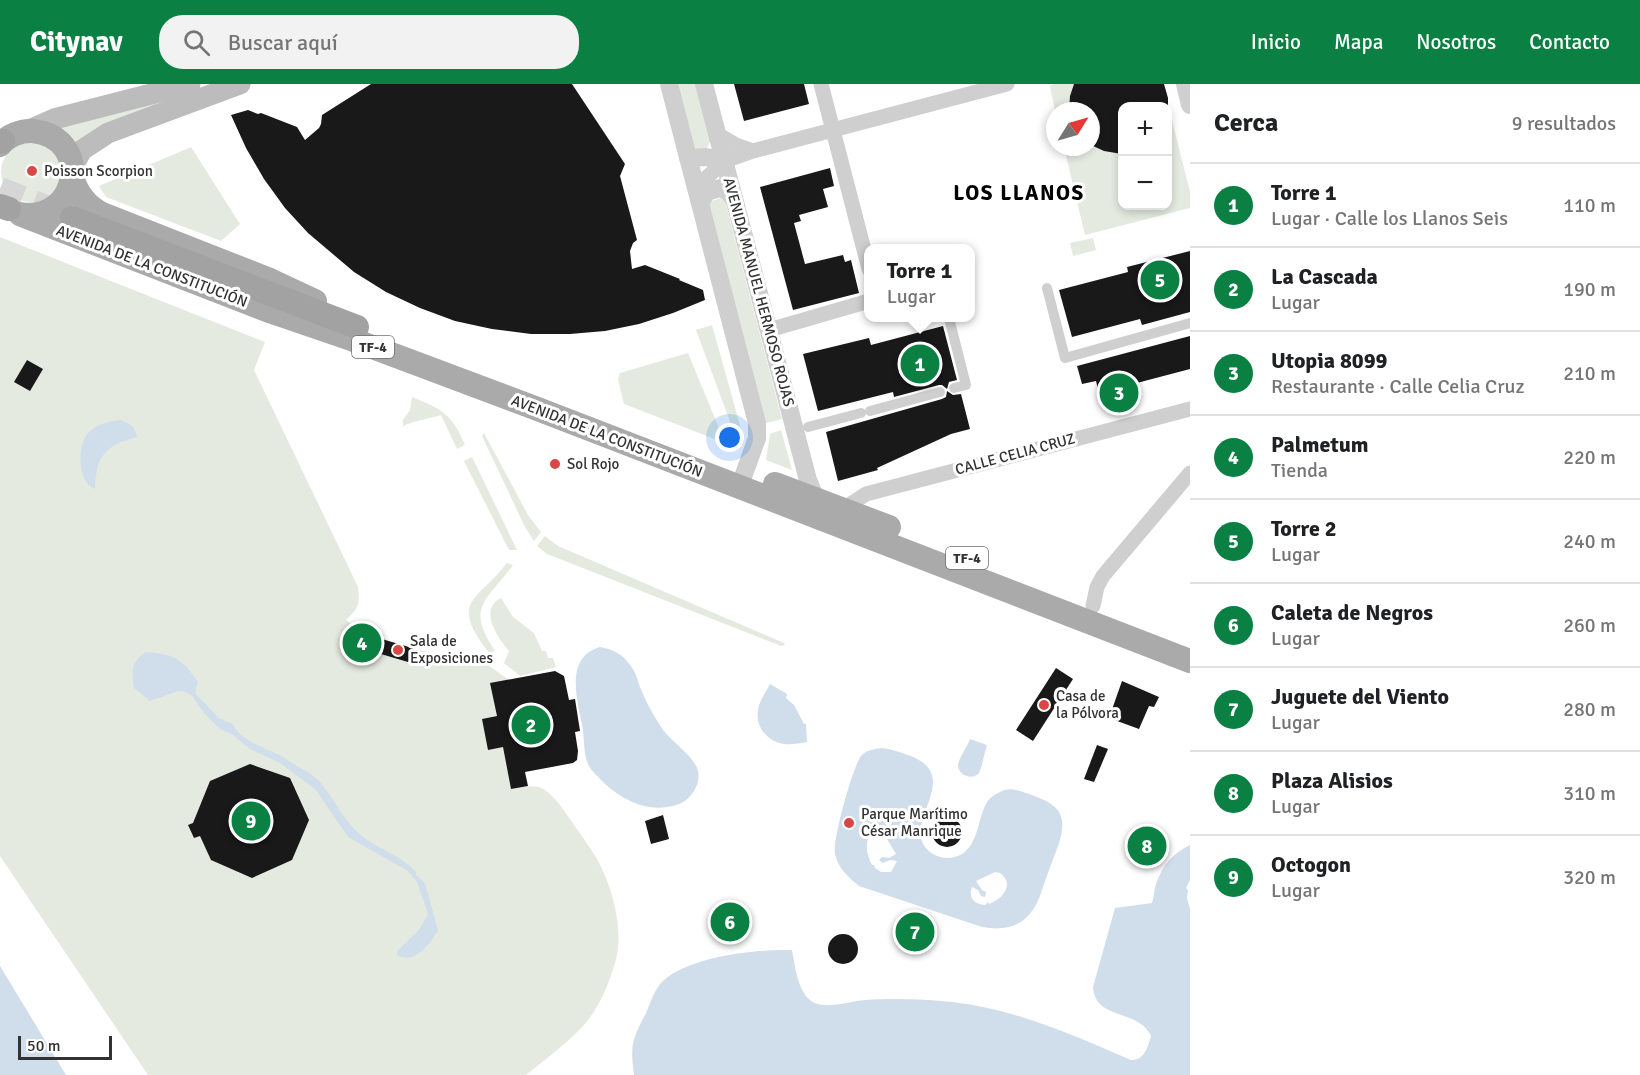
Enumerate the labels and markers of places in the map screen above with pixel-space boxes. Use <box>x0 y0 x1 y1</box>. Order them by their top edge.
place label: Poisson Scorpion <box>44 162 153 180</box>
marker: Poisson Scorpion <box>25 164 39 178</box>
pin: 5 <box>1140 258 1180 302</box>
pin: 1 <box>900 342 940 386</box>
pin: 3 <box>1100 370 1138 416</box>
place label: Sol Rojo <box>567 455 620 473</box>
marker: Sol Rojo <box>548 457 562 471</box>
pin: 4 <box>342 620 382 666</box>
place label: Sala de Exposiciones <box>410 632 494 667</box>
marker: Sala de Exposiciones <box>391 643 405 657</box>
place label: Casa de la Pólvora <box>1056 687 1119 722</box>
marker: Casa de la Pólvora <box>1037 698 1051 712</box>
pin: 2 <box>512 702 550 748</box>
pin: 9 <box>232 798 270 844</box>
place label: Parque Marítimo César Manrique <box>861 805 968 840</box>
marker: Parque Marítimo César Manrique <box>842 816 856 830</box>
pin: 8 <box>1128 824 1166 868</box>
pin: 6 <box>710 900 750 944</box>
pin: 7 <box>896 910 934 954</box>

